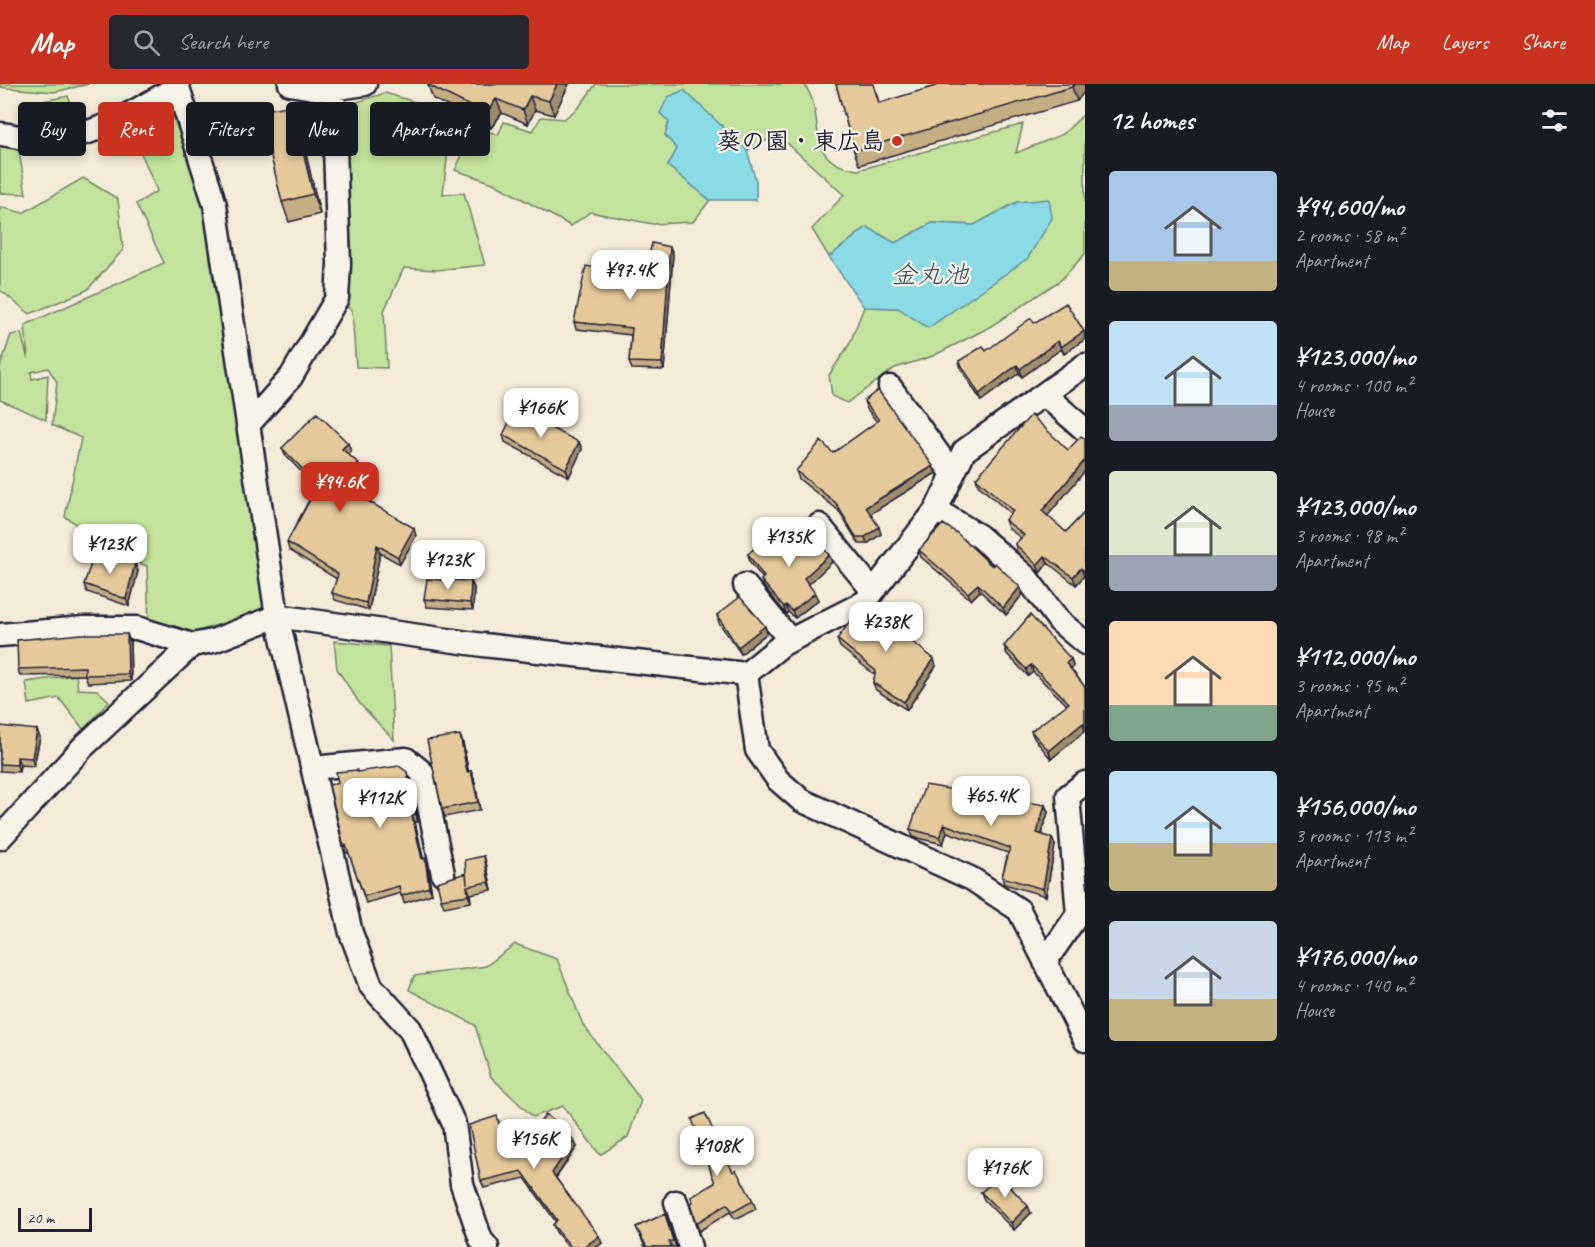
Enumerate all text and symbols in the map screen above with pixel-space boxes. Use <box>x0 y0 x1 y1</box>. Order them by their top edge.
search box <box>109 15 529 69</box>
text: Map <box>30 25 73 60</box>
icon: search <box>130 26 163 59</box>
text: Search here <box>178 28 268 56</box>
text: Map <box>1376 29 1409 55</box>
text: Layers <box>1442 29 1488 55</box>
text: Share <box>1521 29 1565 55</box>
chip: Buy <box>18 102 86 156</box>
chip: Rent <box>98 102 174 156</box>
chip: Filters <box>186 102 274 156</box>
chip: New <box>286 102 358 156</box>
chip: Apartment <box>370 102 490 156</box>
text: 12 homes <box>1109 104 1194 137</box>
icon: filters <box>1538 104 1571 137</box>
place label: 葵の園・東広島 <box>717 126 885 156</box>
marker: 葵の園・東広島 <box>890 134 904 148</box>
text: ¥94,600/mo <box>1295 190 1404 223</box>
icon: home <box>1157 195 1229 267</box>
text: 2 rooms · 58 m² <box>1295 223 1403 248</box>
text: Apartment <box>1295 248 1368 273</box>
pin: ¥97.4K <box>581 250 679 301</box>
text: ¥97.4K <box>605 257 655 282</box>
water label: 金丸池 <box>891 258 970 291</box>
text: ¥123,000/mo <box>1295 340 1415 373</box>
icon: home <box>1157 345 1229 417</box>
text: 4 rooms · 100 m² <box>1295 373 1412 398</box>
pin: ¥166K <box>499 388 583 439</box>
text: ¥166K <box>518 395 565 420</box>
text: House <box>1295 398 1334 423</box>
pin: ¥94.6K <box>291 462 389 513</box>
text: ¥94.6K <box>315 469 365 494</box>
text: ¥123,000/mo <box>1295 490 1415 523</box>
icon: home <box>1157 495 1229 567</box>
pin: ¥135K <box>747 517 831 568</box>
text: 3 rooms · 98 m² <box>1295 523 1403 548</box>
pin: ¥123K <box>68 524 152 575</box>
text: ¥135K <box>766 524 812 549</box>
text: ¥123K <box>87 531 133 556</box>
pin: ¥123K <box>406 540 490 591</box>
text: ¥123K <box>425 547 471 572</box>
text: Apartment <box>1295 548 1368 573</box>
pin: ¥238K <box>844 602 928 653</box>
text: ¥238K <box>863 609 909 634</box>
text: ¥112,000/mo <box>1295 640 1415 673</box>
icon: home <box>1157 645 1229 717</box>
text: 3 rooms · 95 m² <box>1295 673 1403 698</box>
text: Apartment <box>1295 698 1368 723</box>
pin: ¥65.4K <box>942 776 1040 827</box>
pin: ¥112K <box>338 778 422 829</box>
text: ¥65.4K <box>966 783 1016 808</box>
text: ¥112K <box>357 785 403 810</box>
text: ¥156,000/mo <box>1295 790 1415 823</box>
icon: home <box>1157 795 1229 867</box>
text: 3 rooms · 113 m² <box>1295 823 1412 848</box>
text: Apartment <box>1295 848 1368 873</box>
text: ¥176,000/mo <box>1295 940 1416 973</box>
icon: home <box>1157 945 1229 1017</box>
text: 4 rooms · 140 m² <box>1295 973 1412 998</box>
text: House <box>1295 998 1334 1023</box>
pin: ¥156K <box>492 1119 576 1170</box>
text: ¥156K <box>511 1126 557 1151</box>
pin: ¥108K <box>675 1126 759 1177</box>
text: ¥108K <box>694 1133 740 1158</box>
pin: ¥176K <box>963 1148 1047 1199</box>
text: ¥176K <box>982 1155 1028 1180</box>
scale bar <box>18 1205 92 1232</box>
text: 20 m <box>27 1208 54 1228</box>

